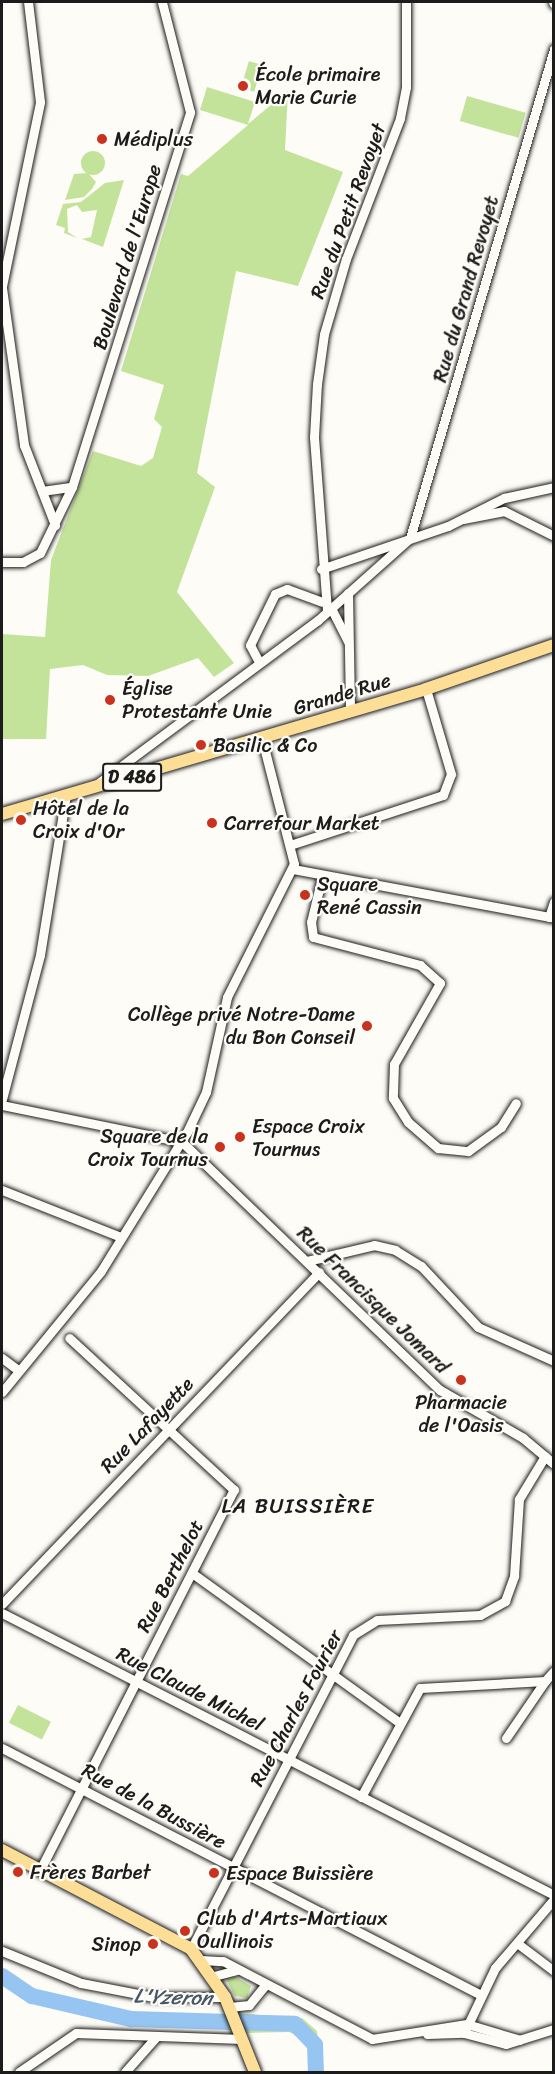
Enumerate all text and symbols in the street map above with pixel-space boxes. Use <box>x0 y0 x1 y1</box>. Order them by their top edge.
place label: École primaire Marie Curie <box>255 62 381 109</box>
marker: École primaire Marie Curie <box>236 79 250 93</box>
street label: Rue du Petit Revoyet <box>305 120 391 302</box>
place label: Médiplus <box>114 127 193 151</box>
marker: Médiplus <box>95 132 109 146</box>
street label: Boulevard de l'Europe <box>87 162 167 352</box>
street label: Rue du Grand Revoyet <box>428 193 504 385</box>
street label: Grande Rue <box>290 668 394 720</box>
place label: Église Protestante Unie <box>122 676 273 723</box>
marker: Église Protestante Unie <box>103 693 117 707</box>
place label: Basilic & Co <box>213 733 317 757</box>
marker: Basilic & Co <box>194 738 208 752</box>
road number: D 486 <box>102 762 162 792</box>
place label: Hôtel de la Croix d'Or <box>33 796 129 843</box>
place label: Carrefour Market <box>224 811 379 835</box>
marker: Hôtel de la Croix d'Or <box>14 813 28 827</box>
marker: Carrefour Market <box>205 816 219 830</box>
place label: Square René Cassin <box>317 872 423 919</box>
marker: Square René Cassin <box>298 888 312 902</box>
place label: Collège privé Notre-Dame du Bon Conseil <box>128 1002 355 1049</box>
marker: Collège privé Notre-Dame du Bon Conseil <box>360 1019 374 1033</box>
place label: Espace Croix Tournus <box>252 1114 365 1161</box>
place label: Square de la Croix Tournus <box>88 1124 208 1171</box>
marker: Espace Croix Tournus <box>233 1130 247 1144</box>
marker: Square de la Croix Tournus <box>213 1140 227 1154</box>
street label: Rue Francisque Jomard <box>292 1221 454 1379</box>
street label: Rue Lafayette <box>96 1372 198 1478</box>
marker: Pharmacie de l'Oasis <box>454 1373 468 1387</box>
place label: Pharmacie de l'Oasis <box>415 1390 507 1437</box>
district label: LA BUISSIÈRE <box>224 1493 372 1519</box>
street label: Rue Berthelot <box>131 1516 209 1636</box>
street label: Rue Charles Fourier <box>245 1626 347 1790</box>
street label: Rue Claude Michel <box>113 1642 267 1736</box>
street label: Rue de la Bussière <box>77 1758 231 1854</box>
place label: Frères Barbet <box>30 1860 151 1884</box>
place label: Espace Buissière <box>226 1861 374 1885</box>
marker: Frères Barbet <box>11 1865 25 1879</box>
marker: Espace Buissière <box>207 1866 221 1880</box>
place label: Club d'Arts-Martiaux Oullinois <box>197 1907 387 1954</box>
marker: Club d'Arts-Martiaux Oullinois <box>178 1924 192 1938</box>
place label: Sinop <box>91 1932 141 1956</box>
marker: Sinop <box>146 1937 160 1951</box>
water label: L'Yzeron <box>133 1983 213 2011</box>

